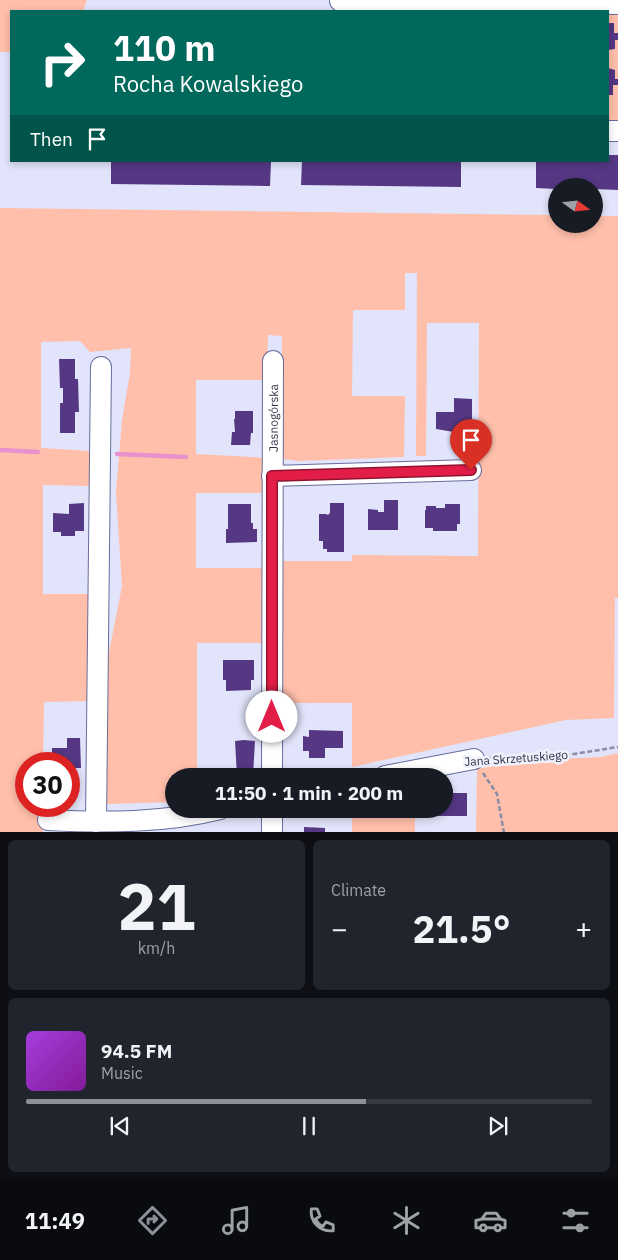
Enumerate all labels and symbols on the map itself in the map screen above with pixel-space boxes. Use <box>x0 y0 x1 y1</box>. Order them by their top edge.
north arrow <box>548 178 602 232</box>
street label: Jasnogórska <box>265 383 280 452</box>
pin <box>450 419 492 470</box>
position arrow <box>245 690 297 742</box>
street label: Jana Skrzetuskiego <box>464 747 569 769</box>
speed limit sign: 30 <box>15 752 80 817</box>

